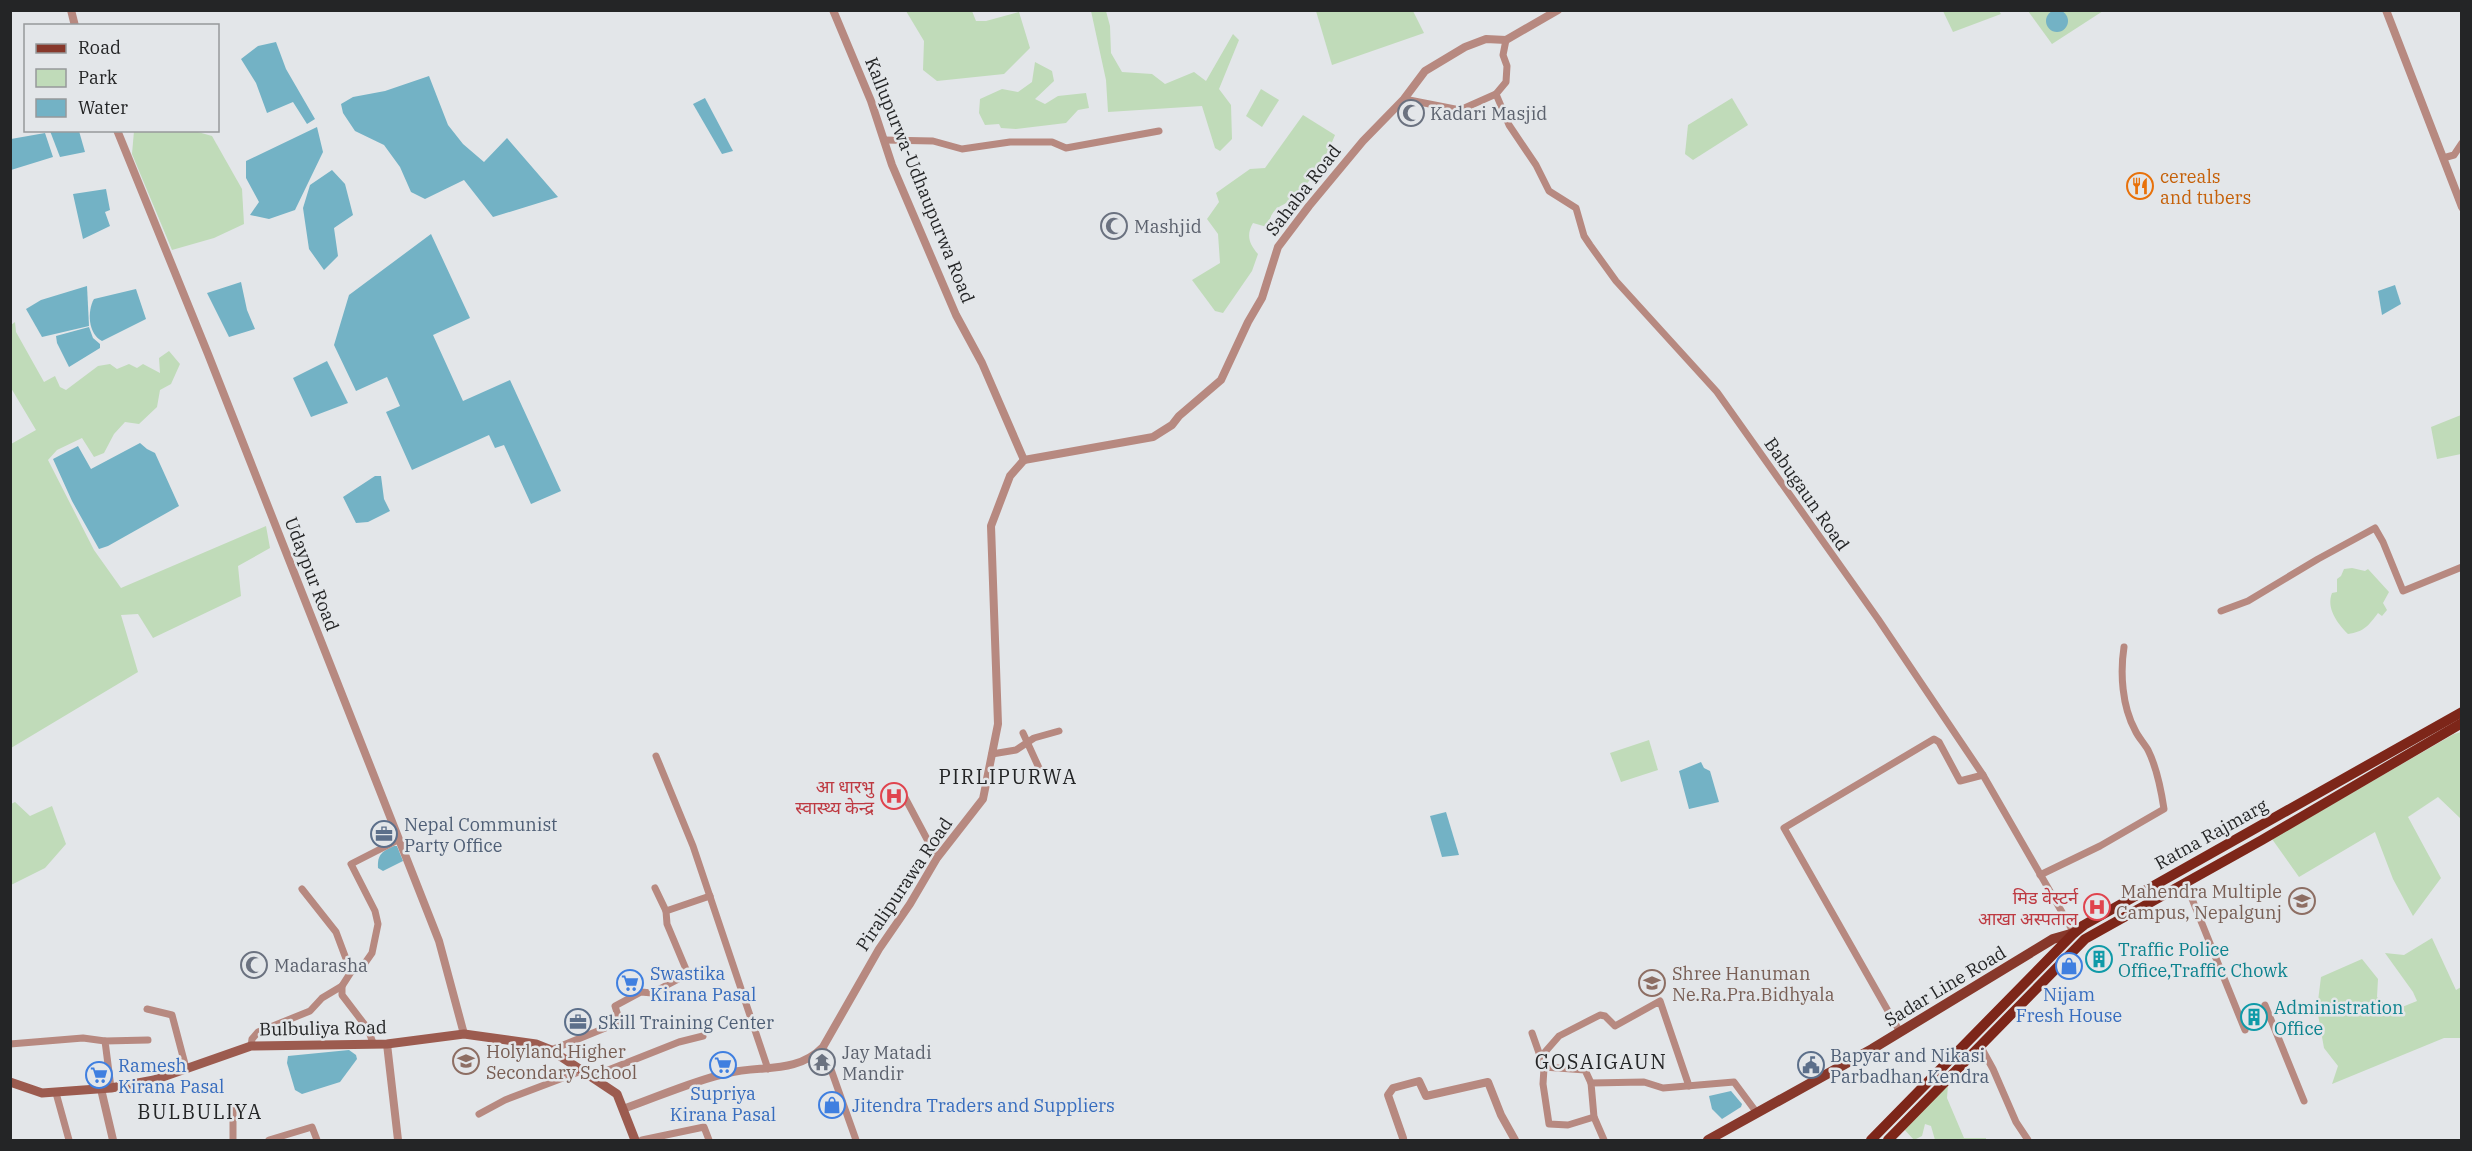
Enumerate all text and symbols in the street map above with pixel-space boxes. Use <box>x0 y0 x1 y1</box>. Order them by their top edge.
legend <box>24 24 219 132</box>
text: Road <box>78 36 121 59</box>
street label: Kallupurwa-Udhaupurwa Road <box>860 54 980 306</box>
text: Park <box>78 66 118 89</box>
text: Water <box>78 96 128 119</box>
mosque icon: Kadari Masjid <box>1396 98 1426 128</box>
place label: Kadari Masjid <box>1430 102 1547 125</box>
street label: Sahaba Road <box>1260 140 1346 240</box>
place label: cereals and tubers <box>2160 165 2251 209</box>
restaurant icon: cereals and tubers <box>2125 171 2155 201</box>
mosque icon: Mashjid <box>1099 211 1129 241</box>
place label: Mashjid <box>1134 215 1202 238</box>
street label: Babugaun Road <box>1759 433 1855 555</box>
street label: Udaypur Road <box>280 514 344 634</box>
district label: PIRLIPURWA <box>938 763 1078 790</box>
place label: आ धारभु स्वास्थ्य केन्द्र <box>795 775 875 819</box>
hospital icon: आ धारभु स्वास्थ्य केन्द्र <box>879 781 909 811</box>
street label: Ratna Rajmarg <box>2150 793 2272 875</box>
place label: Nepal Communist Party Office <box>404 813 557 857</box>
street label: Piralipurawa Road <box>851 813 957 955</box>
office icon: Nepal Communist Party Office <box>369 819 399 849</box>
place label: Mahendra Multiple Campus, Nepalgunj <box>2116 880 2282 924</box>
place label: मिड वेस्टर्न आखा अस्पताल <box>1978 886 2079 930</box>
school or university icon: Mahendra Multiple Campus, Nepalgunj <box>2287 886 2317 916</box>
hospital icon: मिड वेस्टर्न आखा अस्पताल <box>2082 892 2112 922</box>
place label: Traffic Police Office,Traffic Chowk <box>2118 938 2288 982</box>
street label: Sadar Line Road <box>1880 941 2010 1031</box>
building icon: Traffic Police Office,Traffic Chowk <box>2084 944 2114 974</box>
mosque icon: Madarasha <box>239 950 269 980</box>
shop icon: Nijam Fresh House <box>2054 951 2084 981</box>
place label: Madarasha <box>274 954 368 977</box>
place label: Swastika Kirana Pasal <box>650 962 757 1006</box>
place label: Shree Hanuman Ne.Ra.Pra.Bidhyala <box>1672 962 1835 1006</box>
supermarket icon: Swastika Kirana Pasal <box>615 968 645 998</box>
school or university icon: Shree Hanuman Ne.Ra.Pra.Bidhyala <box>1637 968 1667 998</box>
place label: Nijam Fresh House <box>2016 983 2122 1027</box>
place label: Administration Office <box>2274 996 2404 1040</box>
building icon: Administration Office <box>2239 1002 2269 1032</box>
office icon: Skill Training Center <box>563 1007 593 1037</box>
place label: Skill Training Center <box>598 1011 774 1034</box>
street label: Bulbuliya Road <box>259 1015 387 1041</box>
place label: Holyland Higher Secondary School <box>486 1040 637 1084</box>
place label: Jay Matadi Mandir <box>842 1041 932 1085</box>
place label: Bapyar and Nikasi Parbadhan Kendra <box>1830 1044 1990 1088</box>
school or university icon: Holyland Higher Secondary School <box>451 1046 481 1076</box>
temple icon: Jay Matadi Mandir <box>807 1047 837 1077</box>
district label: GOSAIGAUN <box>1535 1048 1667 1075</box>
supermarket icon: Supriya Kirana Pasal <box>708 1050 738 1080</box>
public building icon: Bapyar and Nikasi Parbadhan Kendra <box>1796 1050 1826 1080</box>
place label: Ramesh Kirana Pasal <box>118 1054 225 1098</box>
supermarket icon: Ramesh Kirana Pasal <box>84 1060 114 1090</box>
place label: Supriya Kirana Pasal <box>670 1082 776 1126</box>
shop icon: Jitendra Traders and Suppliers <box>817 1090 847 1120</box>
place label: Jitendra Traders and Suppliers <box>852 1094 1115 1117</box>
district label: BULBULIYA <box>137 1098 263 1125</box>

